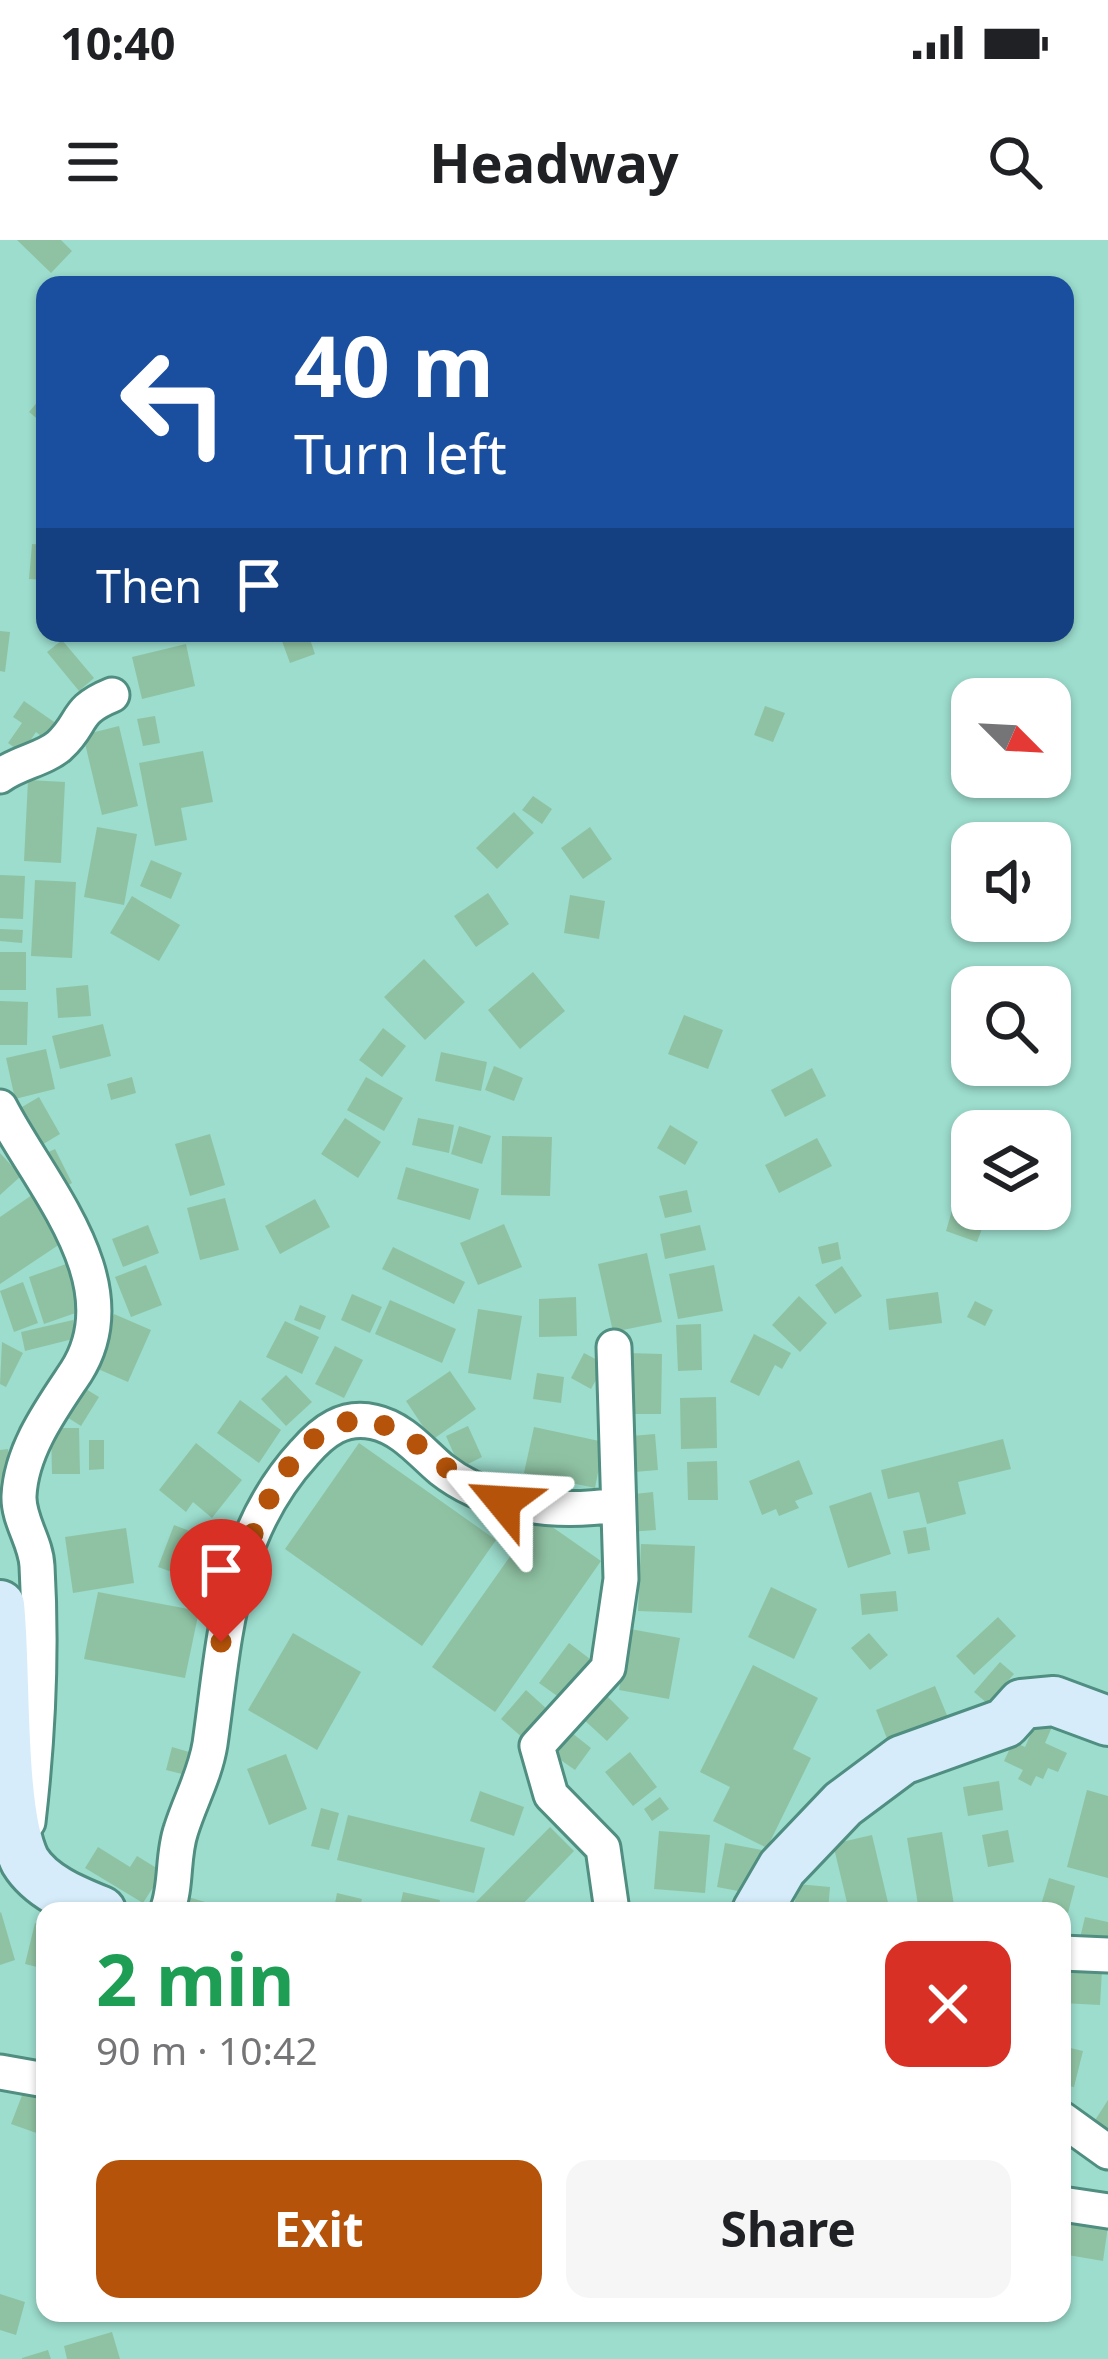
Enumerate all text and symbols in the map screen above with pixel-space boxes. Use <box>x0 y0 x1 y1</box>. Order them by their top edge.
text: 10:40 <box>60 12 176 73</box>
text: Headway <box>429 125 679 199</box>
icon: menu <box>60 129 126 195</box>
icon: search <box>982 129 1048 195</box>
text: 40 m <box>294 307 494 422</box>
icon: left <box>96 324 252 480</box>
text: Turn left <box>294 416 507 490</box>
icon: arrive <box>226 552 292 618</box>
text: Then <box>96 555 202 616</box>
north arrow <box>951 678 1071 798</box>
map controls <box>951 678 1071 1230</box>
button: sound <box>951 822 1071 942</box>
button: search <box>951 966 1071 1086</box>
button: layers <box>951 1110 1071 1230</box>
position arrow <box>440 1439 566 1565</box>
pin <box>170 1519 272 1642</box>
icon: arrive <box>188 1537 254 1603</box>
text: 2 min <box>96 1929 294 2027</box>
button: close <box>885 1941 1011 2067</box>
text: 90 m · 10:42 <box>96 2023 318 2076</box>
button: Exit <box>96 2160 542 2298</box>
button: Share <box>566 2160 1011 2298</box>

